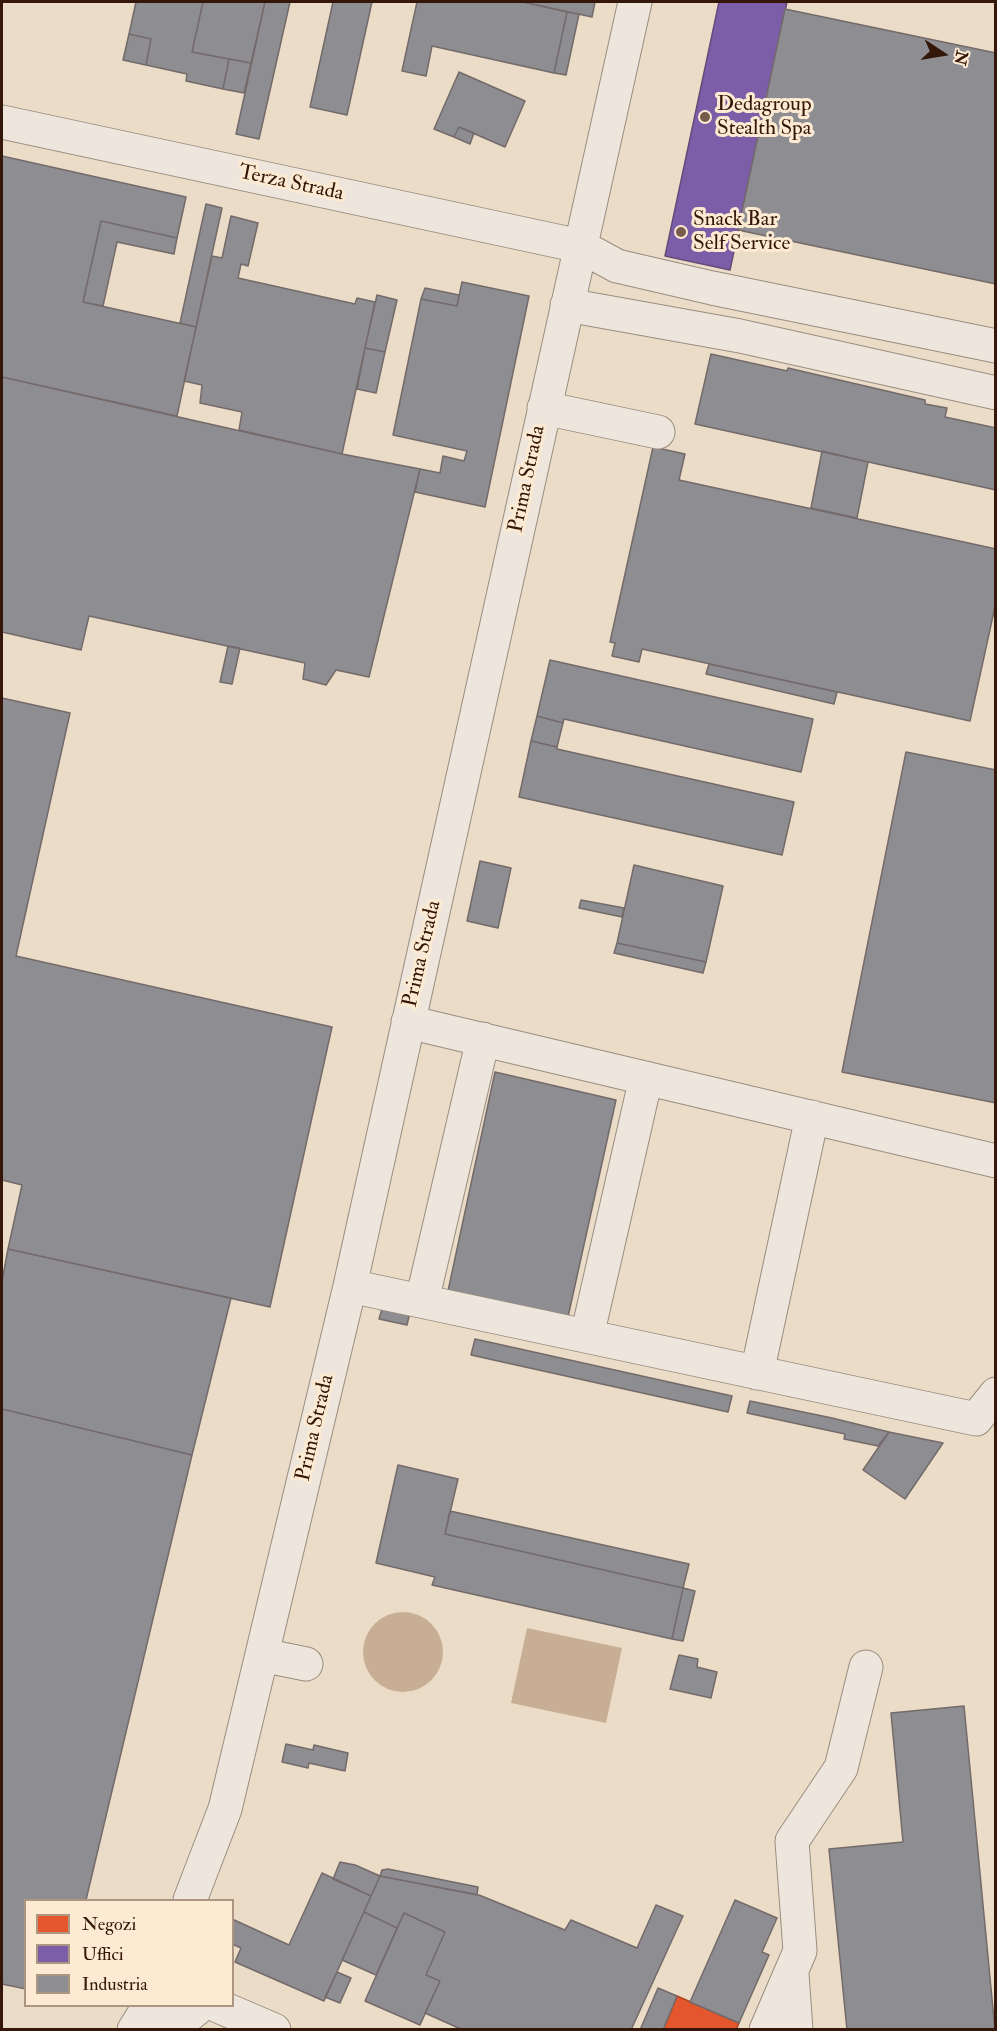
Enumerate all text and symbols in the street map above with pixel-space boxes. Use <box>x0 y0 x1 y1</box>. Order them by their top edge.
north arrow <box>913 24 973 84</box>
text: N <box>949 49 972 67</box>
place label: Dedagroup Stealth Spa <box>717 92 812 142</box>
marker: Dedagroup Stealth Spa <box>698 110 712 124</box>
street label: Terza Strada <box>236 161 346 207</box>
place label: Snack Bar Self Service <box>693 207 790 257</box>
marker: Snack Bar Self Service <box>674 225 688 239</box>
street label: Prima Strada <box>504 423 552 535</box>
street label: Prima Strada <box>398 898 448 1010</box>
street label: Prima Strada <box>291 1372 341 1484</box>
legend <box>24 1899 234 2007</box>
text: Negozi <box>82 1913 136 1936</box>
text: Uffici <box>82 1943 124 1966</box>
text: Industria <box>82 1973 148 1996</box>

